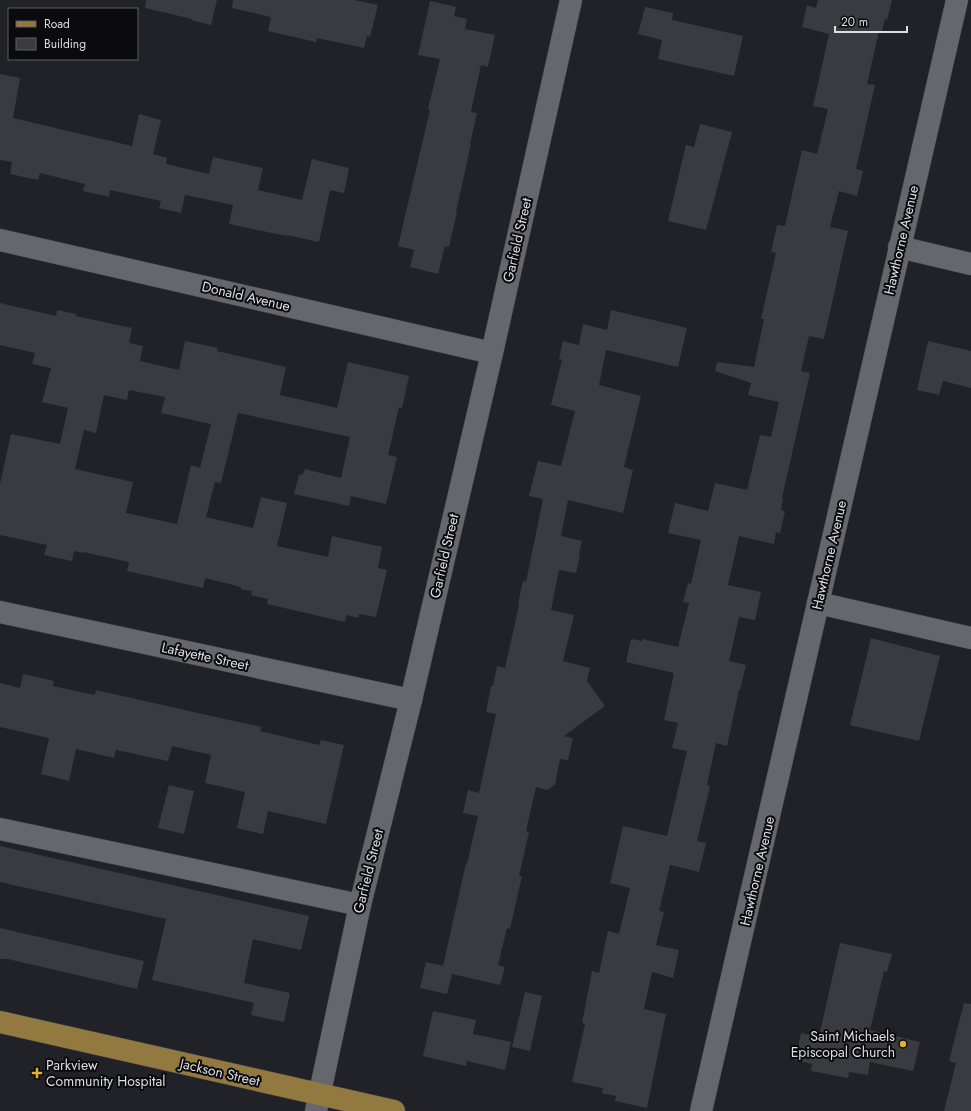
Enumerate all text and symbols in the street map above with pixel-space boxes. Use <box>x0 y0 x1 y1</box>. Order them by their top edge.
legend <box>8 8 138 60</box>
scale bar <box>835 8 907 34</box>
text: 20 m <box>841 13 868 31</box>
text: Road <box>44 15 70 33</box>
text: Building <box>44 35 86 53</box>
street label: Hawthorne Avenue <box>879 183 923 297</box>
street label: Garfield Street <box>498 195 537 284</box>
street label: Donald Avenue <box>200 276 292 316</box>
street label: Hawthorne Avenue <box>807 498 851 612</box>
street label: Garfield Street <box>425 511 464 600</box>
street label: Lafayette Street <box>160 637 251 675</box>
street label: Hawthorne Avenue <box>735 814 779 928</box>
street label: Garfield Street <box>348 826 388 915</box>
place label: Saint Michaels Episcopal Church <box>791 1026 895 1062</box>
marker: Saint Michaels Episcopal Church <box>898 1039 908 1049</box>
street label: Jackson Street <box>176 1053 262 1091</box>
place label: Parkview Community Hospital <box>46 1055 165 1091</box>
marker: Parkview Community Hospital <box>31 1067 43 1079</box>

